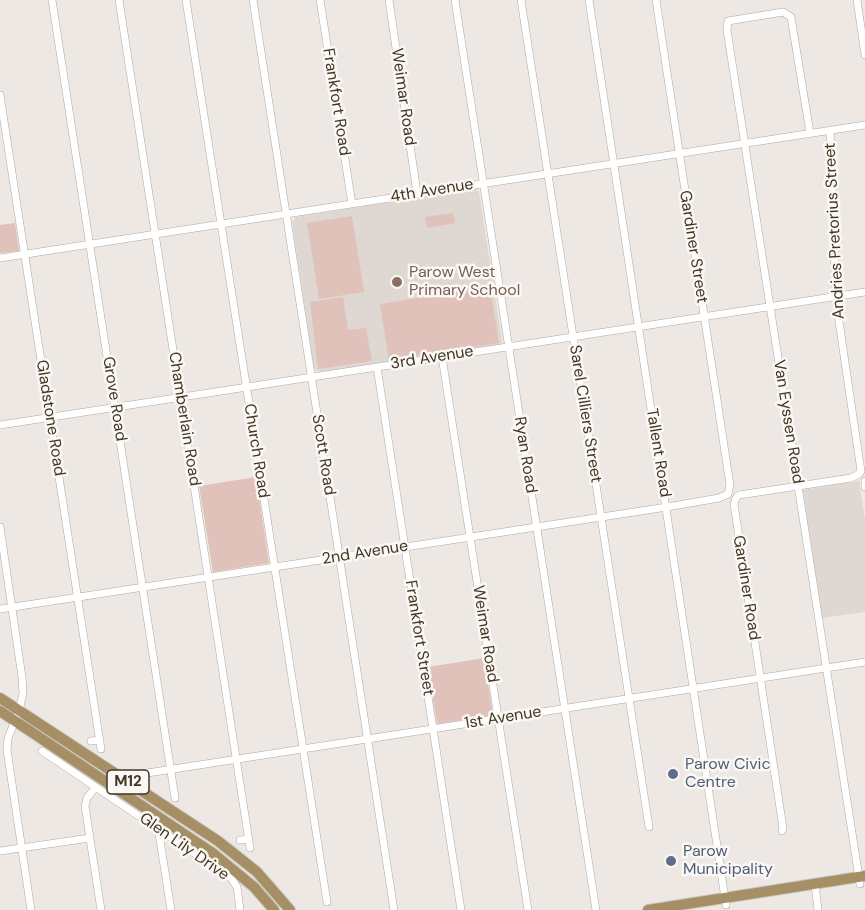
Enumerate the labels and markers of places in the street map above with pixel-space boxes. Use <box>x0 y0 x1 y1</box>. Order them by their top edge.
place label: Parow West Primary School <box>409 263 520 301</box>
marker: Parow West Primary School <box>390 275 404 289</box>
place label: Parow Civic Centre <box>685 755 771 793</box>
marker: Parow Civic Centre <box>666 767 680 781</box>
place label: Parow Municipality <box>683 842 773 880</box>
marker: Parow Municipality <box>664 854 678 868</box>

